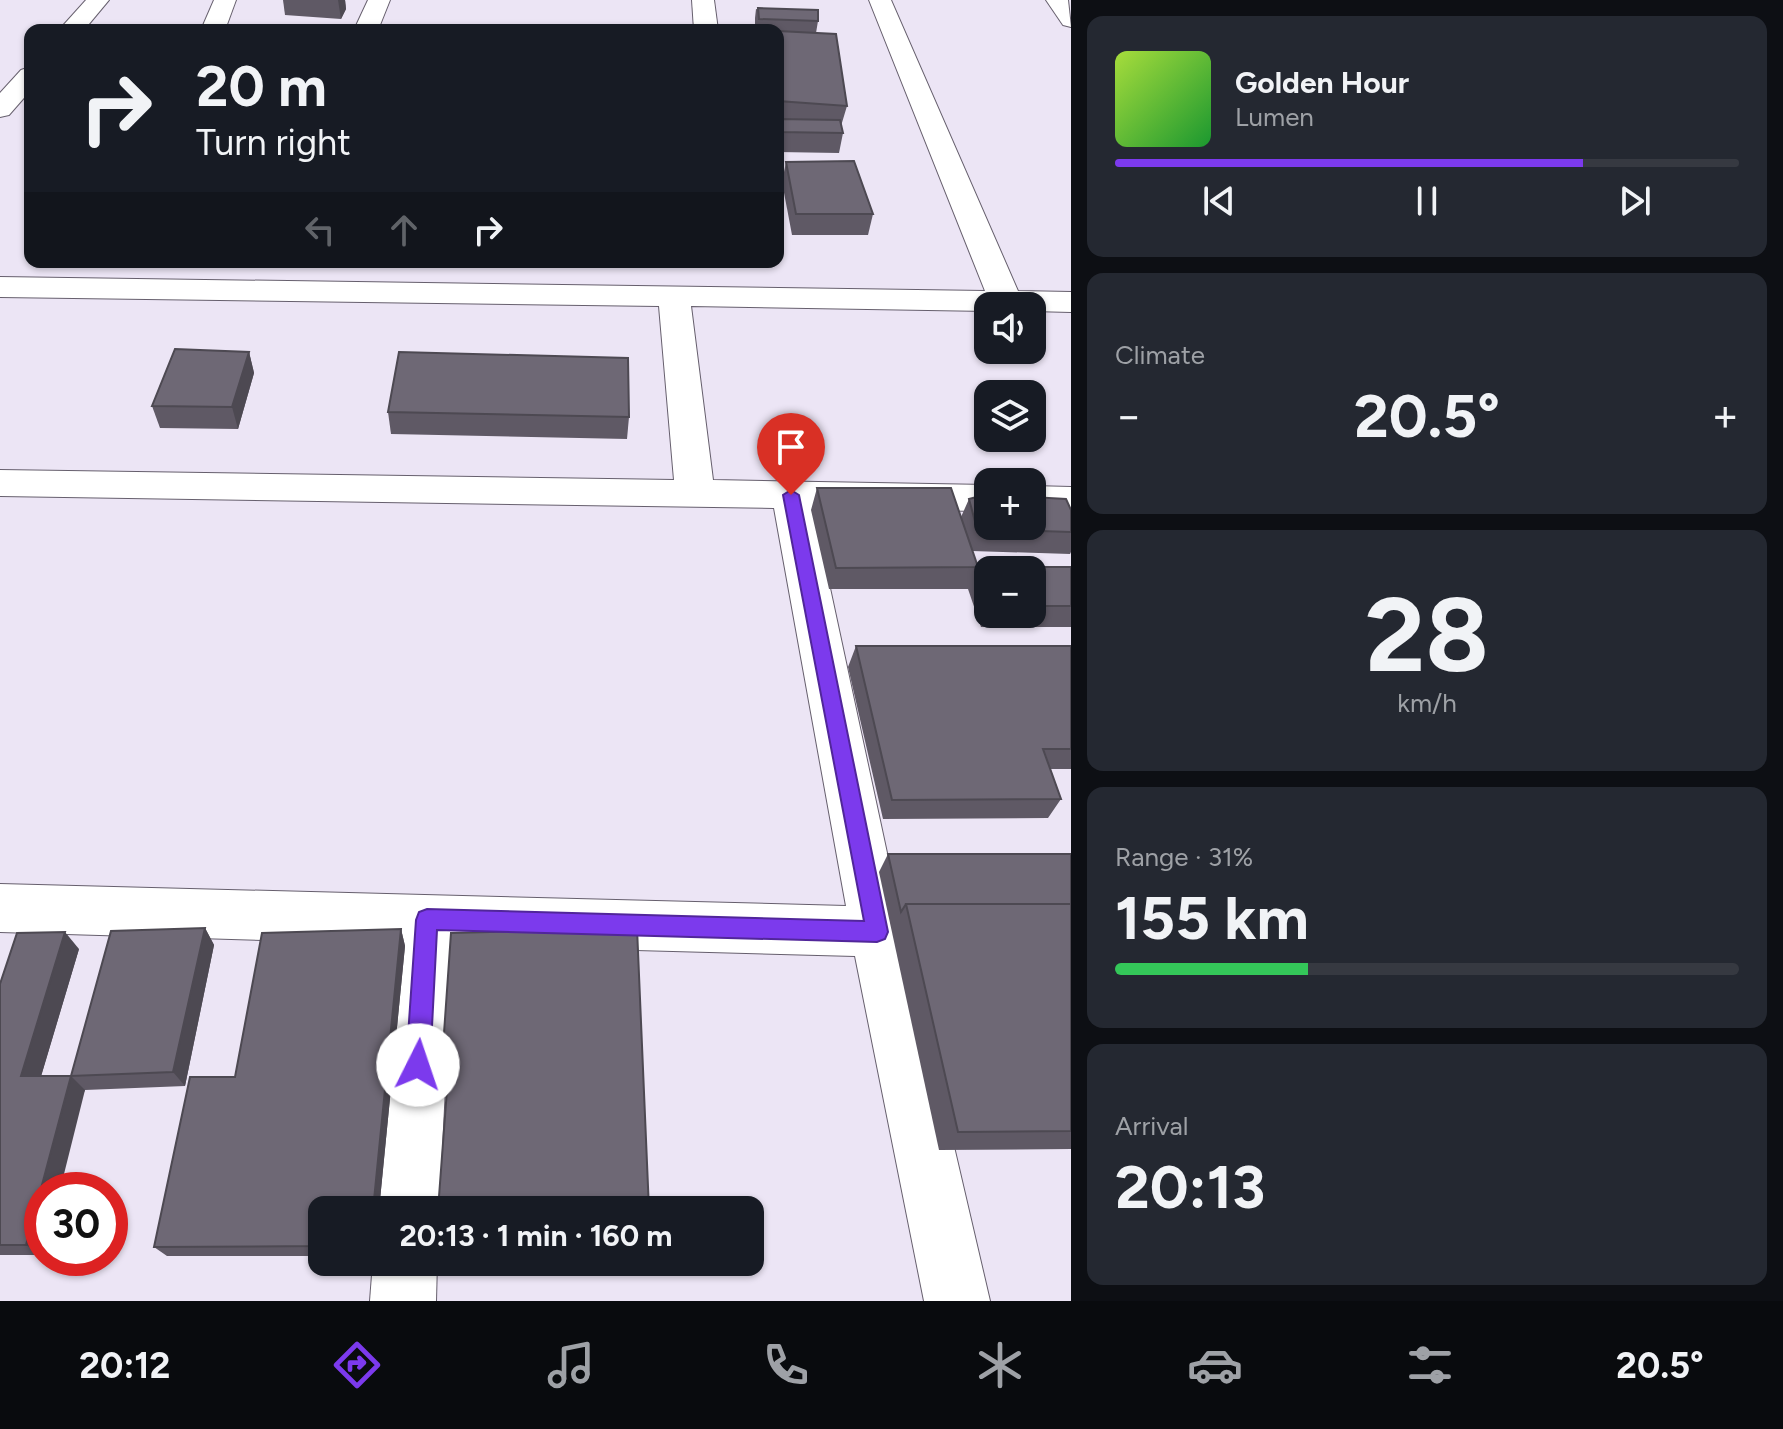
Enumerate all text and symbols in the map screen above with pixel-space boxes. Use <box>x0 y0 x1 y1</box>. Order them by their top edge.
text: 20 m <box>196 53 327 120</box>
icon: right <box>64 56 168 160</box>
text: Golden Hour <box>1235 64 1409 101</box>
text: Lumen <box>1235 101 1314 133</box>
text: Turn right <box>196 121 351 164</box>
icon: previous <box>1197 179 1241 223</box>
icon: pause <box>1405 179 1449 223</box>
icon: next <box>1613 179 1657 223</box>
icon: left <box>298 208 342 252</box>
icon: ahead <box>382 208 426 252</box>
icon: right <box>466 208 510 252</box>
map controls <box>974 292 1046 628</box>
button: sound <box>974 292 1046 364</box>
text: Climate <box>1115 339 1205 371</box>
button: layers <box>974 380 1046 452</box>
text: 20.5° <box>1354 380 1500 452</box>
text: − <box>1115 389 1142 442</box>
text: + <box>1712 389 1739 442</box>
pin <box>757 413 825 495</box>
icon: arrive <box>769 425 813 469</box>
button: + <box>974 468 1046 540</box>
button: − <box>974 556 1046 628</box>
text: 28 <box>1365 572 1489 697</box>
text: km/h <box>1397 687 1457 719</box>
text: Range · 31% <box>1115 841 1253 873</box>
text: 155 km <box>1115 882 1309 954</box>
position arrow <box>376 1023 460 1107</box>
text: Arrival <box>1115 1110 1188 1142</box>
text: 20:13 <box>1115 1151 1265 1223</box>
speed limit sign: 30 <box>24 1172 128 1276</box>
text: 20:13 · 1 min · 160 m <box>400 1217 673 1254</box>
icon: directions <box>329 1337 385 1393</box>
icon: music <box>543 1337 599 1393</box>
icon: phone <box>758 1337 814 1393</box>
icon: climate <box>972 1337 1028 1393</box>
icon: car <box>1187 1337 1243 1393</box>
icon: filters <box>1402 1337 1458 1393</box>
text: 20:12 <box>79 1344 170 1387</box>
text: 20.5° <box>1616 1344 1704 1387</box>

